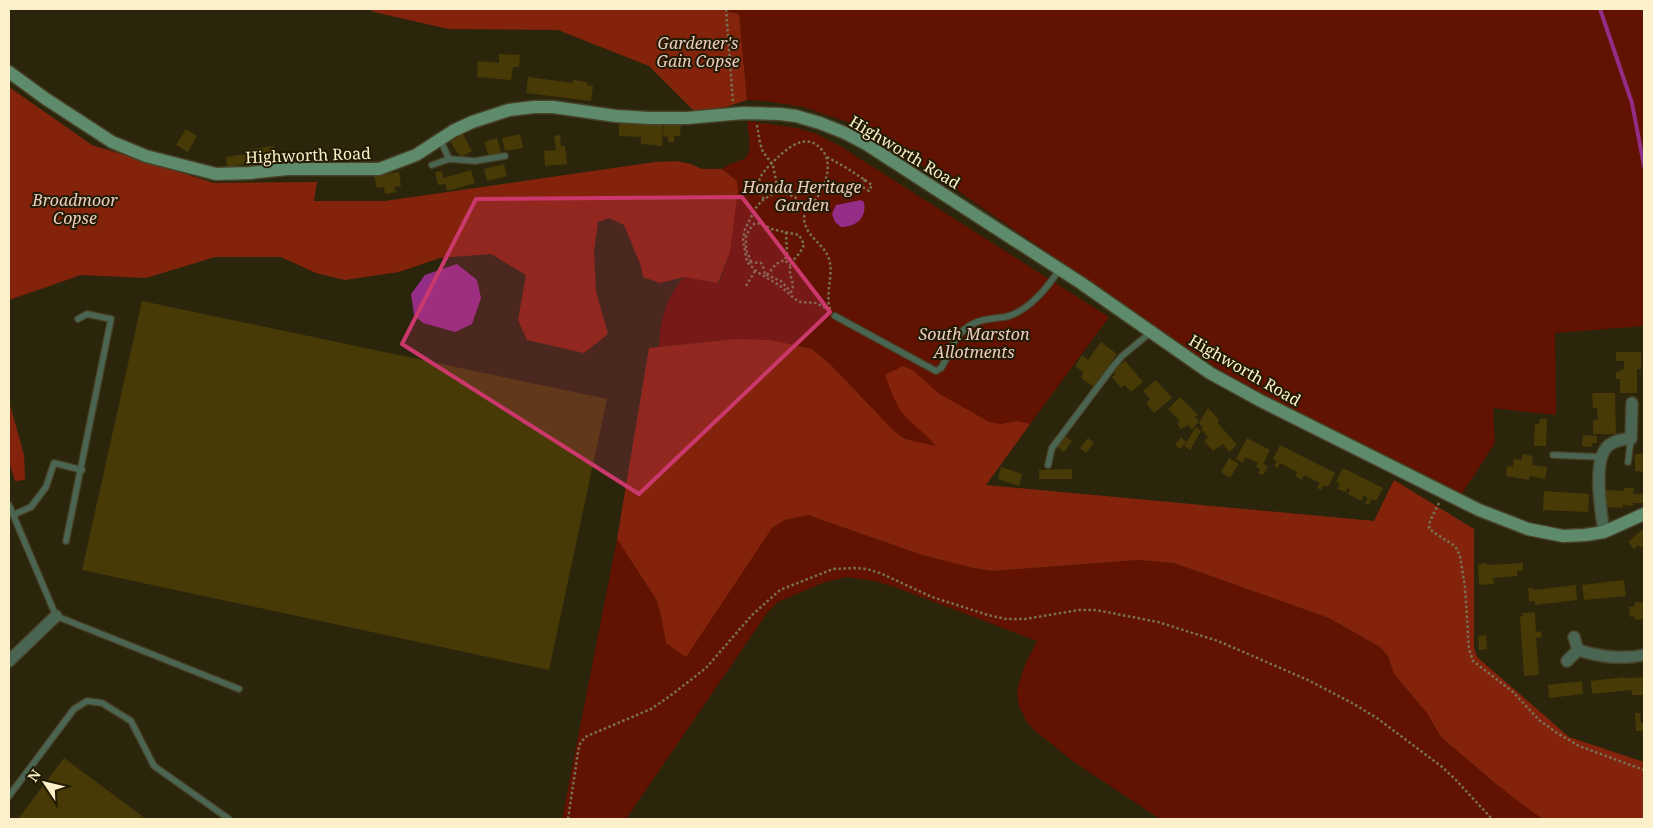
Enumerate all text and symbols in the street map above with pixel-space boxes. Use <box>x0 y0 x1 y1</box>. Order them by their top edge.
park label: Gardener's Gain Copse <box>656 32 740 72</box>
street label: Highworth Road <box>845 110 965 194</box>
street label: Highworth Road <box>245 142 371 168</box>
park label: Honda Heritage Garden <box>741 176 862 216</box>
park label: Broadmoor Copse <box>31 189 118 229</box>
park label: South Marston Allotments <box>919 323 1030 363</box>
street label: Highworth Road <box>1185 329 1305 411</box>
north arrow <box>20 758 70 808</box>
text: N <box>23 765 45 785</box>

